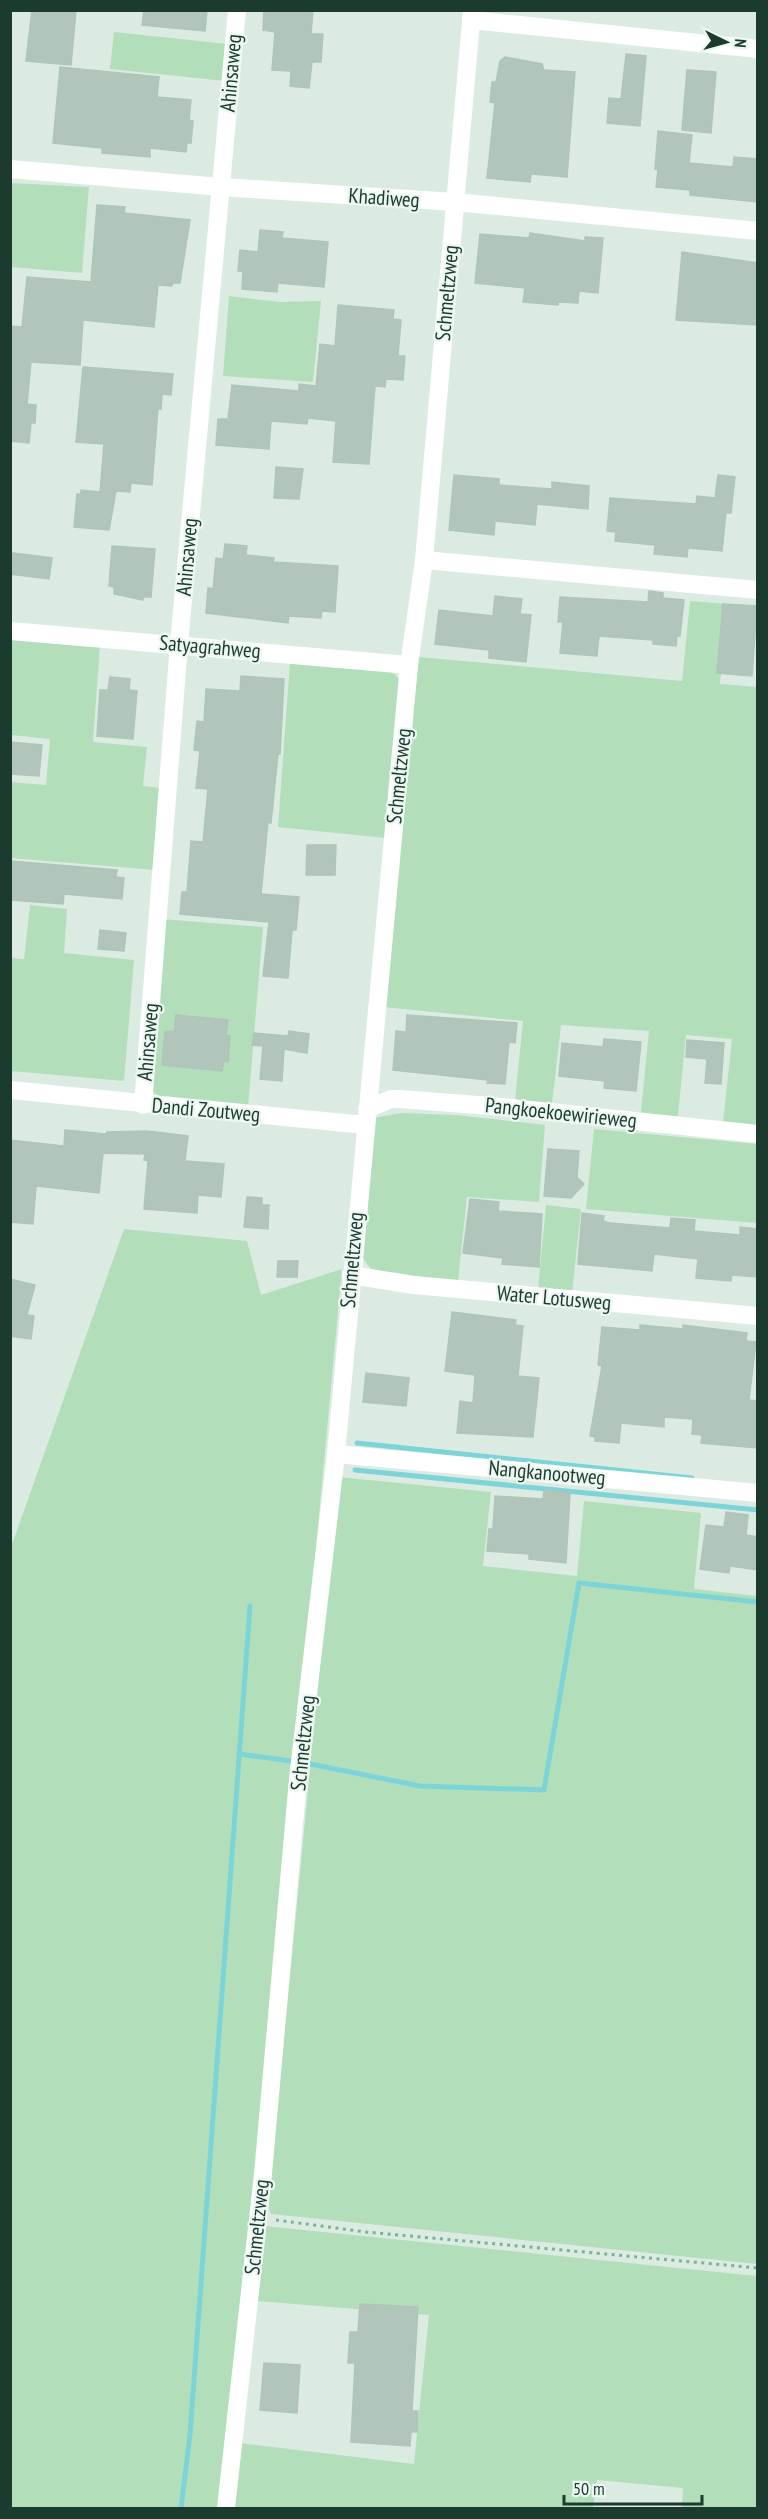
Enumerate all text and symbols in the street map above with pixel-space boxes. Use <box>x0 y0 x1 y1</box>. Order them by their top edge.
north arrow <box>696 12 756 72</box>
street label: Ahinsaweg <box>214 33 247 113</box>
text: N <box>731 38 751 48</box>
street label: Khadiweg <box>347 182 421 213</box>
street label: Schmeltzweg <box>429 244 464 342</box>
street label: Ahinsaweg <box>170 517 203 597</box>
street label: Satyagrahweg <box>158 629 262 664</box>
street label: Schmeltzweg <box>380 727 417 825</box>
street label: Ahinsaweg <box>131 1002 164 1082</box>
street label: Dandi Zoutweg <box>151 1091 261 1128</box>
street label: Pangkoekoewirieweg <box>484 1091 638 1134</box>
street label: Schmeltzweg <box>334 1211 369 1309</box>
street label: Water Lotusweg <box>496 1279 612 1316</box>
street label: Nangkanootweg <box>487 1454 607 1491</box>
street label: Schmeltzweg <box>284 1694 321 1792</box>
street label: Schmeltzweg <box>238 2178 275 2276</box>
scale bar <box>564 2468 702 2506</box>
text: 50 m <box>573 2477 605 2500</box>

